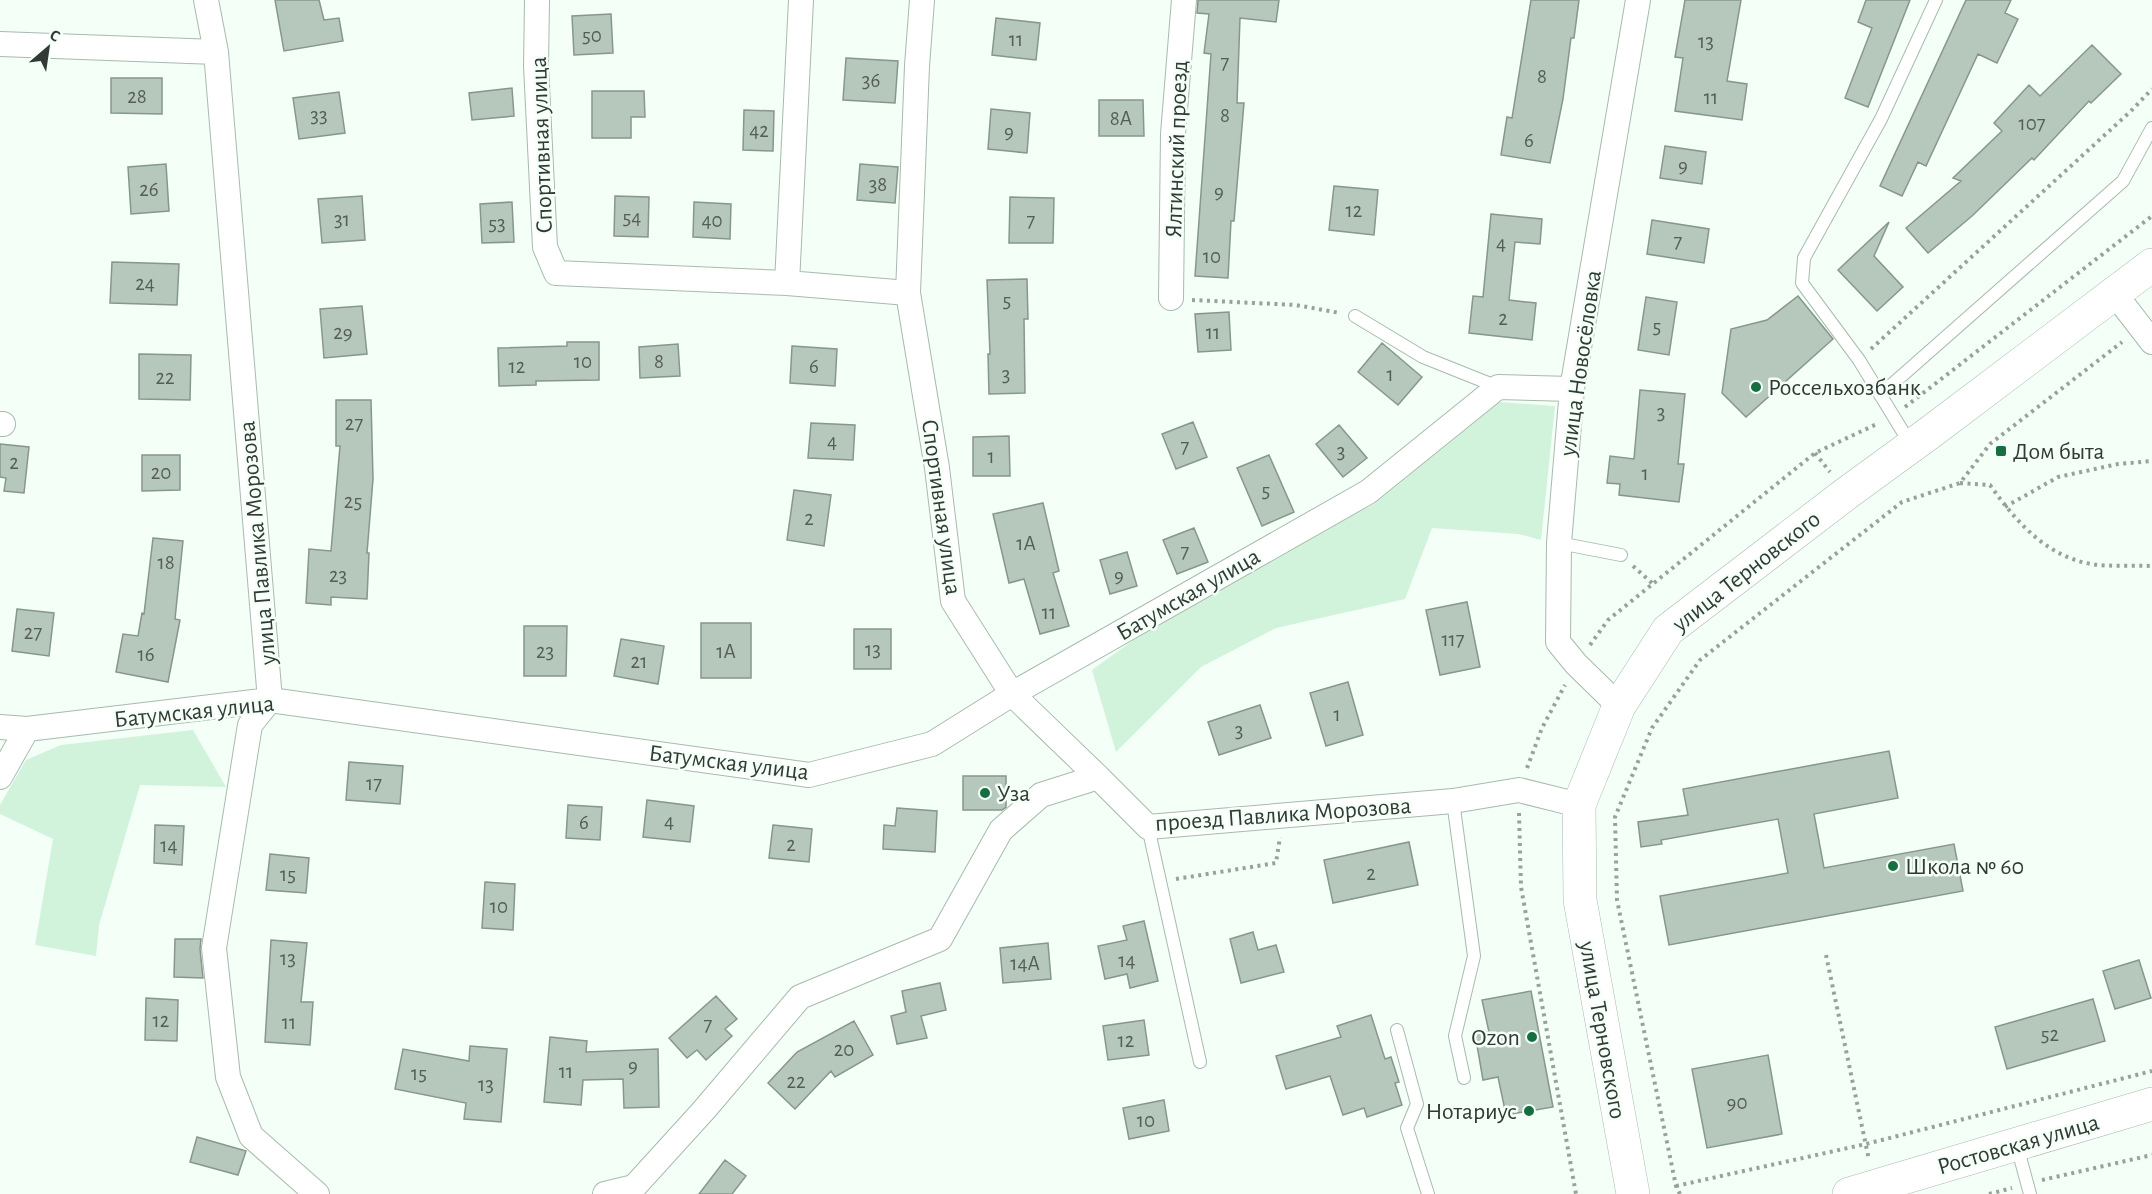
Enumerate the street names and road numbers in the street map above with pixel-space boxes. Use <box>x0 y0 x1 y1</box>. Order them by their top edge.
street label: Спортивная улица <box>527 56 557 234</box>
street label: Ялтинский проезд <box>1162 60 1192 238</box>
street label: улица Новосёловка <box>1556 269 1606 459</box>
street label: Спортивная улица <box>917 418 965 596</box>
street label: улица Павлика Морозова <box>235 420 281 667</box>
street label: улица Терновского <box>1668 507 1825 637</box>
street label: Батумская улица <box>1113 544 1264 646</box>
street label: Батумская улица <box>113 692 275 732</box>
street label: Батумская улица <box>647 741 810 785</box>
street label: проезд Павлика Морозова <box>1154 794 1412 836</box>
street label: улица Терновского <box>1574 938 1629 1121</box>
street label: Ростовская улица <box>1935 1110 2102 1180</box>

